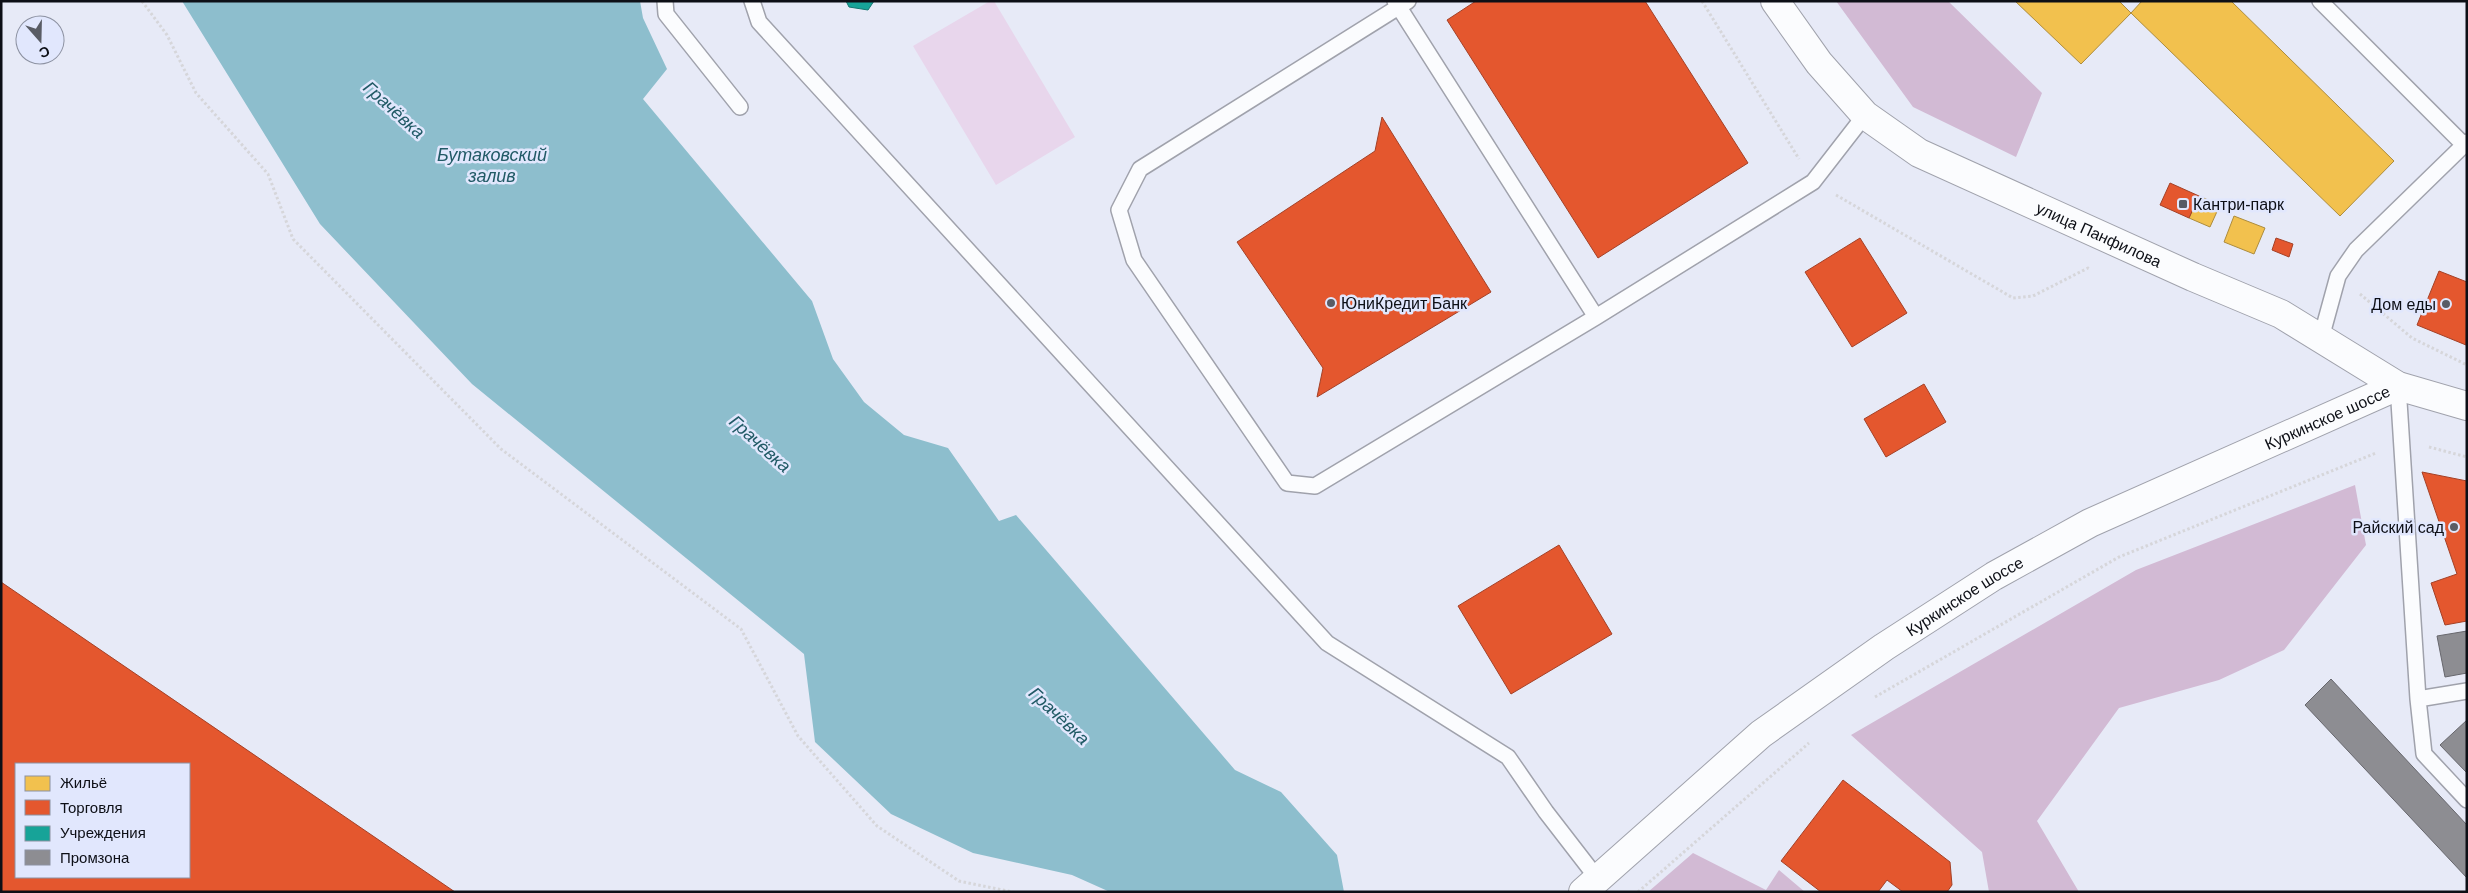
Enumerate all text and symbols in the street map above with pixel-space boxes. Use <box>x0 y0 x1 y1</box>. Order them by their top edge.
north arrow <box>15 15 65 65</box>
text: С <box>37 43 52 61</box>
water label: Грачёвка <box>359 77 429 143</box>
water label: Бутаковский залив <box>437 145 547 186</box>
place label: Кантри-парк <box>2193 196 2285 213</box>
marker: Кантри-парк <box>2177 198 2189 210</box>
street label: улица Панфилова <box>2034 199 2164 271</box>
place label: ЮниКредит Банк <box>1341 295 1468 312</box>
place label: Дом еды <box>2371 296 2436 313</box>
marker: ЮниКредит Банк <box>1325 297 1337 309</box>
marker: Дом еды <box>2440 298 2452 310</box>
street label: Куркинское шоссе <box>2262 383 2393 453</box>
water label: Грачёвка <box>725 411 795 477</box>
place label: Райский сад <box>2352 519 2445 536</box>
marker: Райский сад <box>2448 521 2460 533</box>
street label: Куркинское шоссе <box>1903 554 2026 639</box>
water label: Грачёвка <box>1025 683 1093 749</box>
legend <box>15 763 190 878</box>
text: Жильё <box>60 774 107 791</box>
text: Торговля <box>60 799 123 816</box>
text: Учреждения <box>60 824 146 841</box>
text: Промзона <box>60 849 130 866</box>

